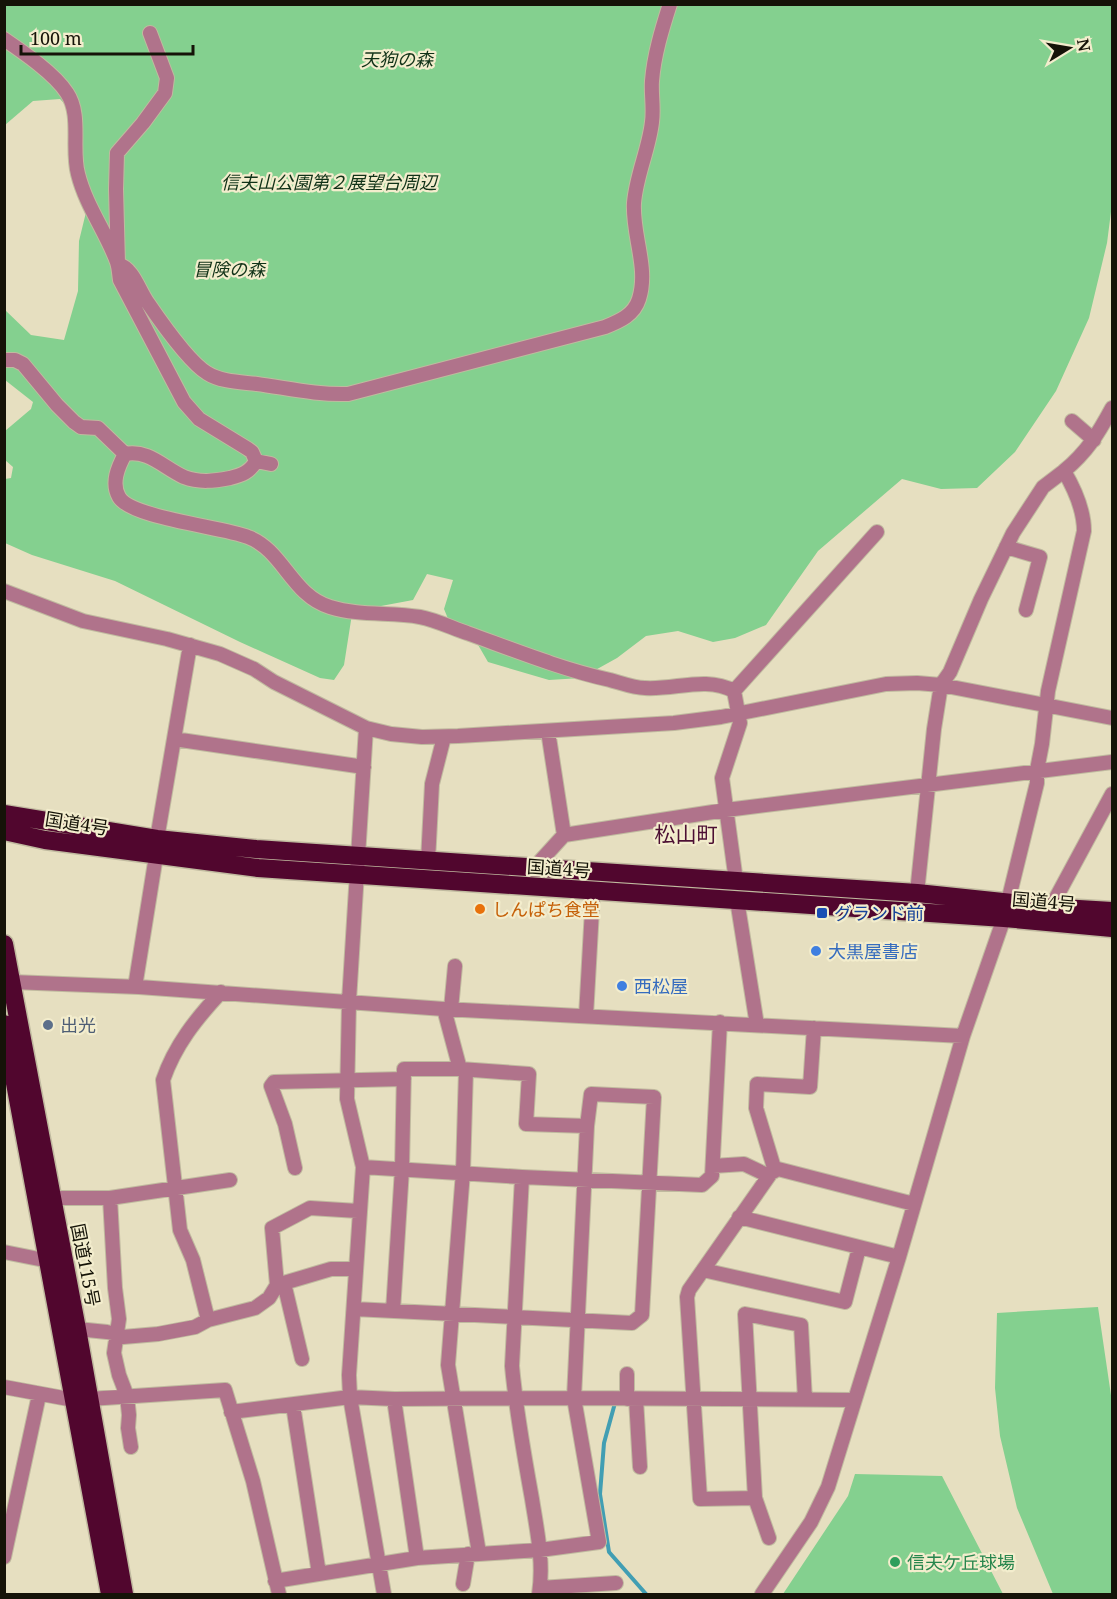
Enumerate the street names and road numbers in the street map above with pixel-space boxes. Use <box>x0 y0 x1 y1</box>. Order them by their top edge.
street label: 国道4号 <box>43 806 111 840</box>
street label: 国道4号 <box>526 854 592 882</box>
street label: 国道4号 <box>1011 886 1077 916</box>
street label: 国道115号 <box>66 1221 106 1309</box>

